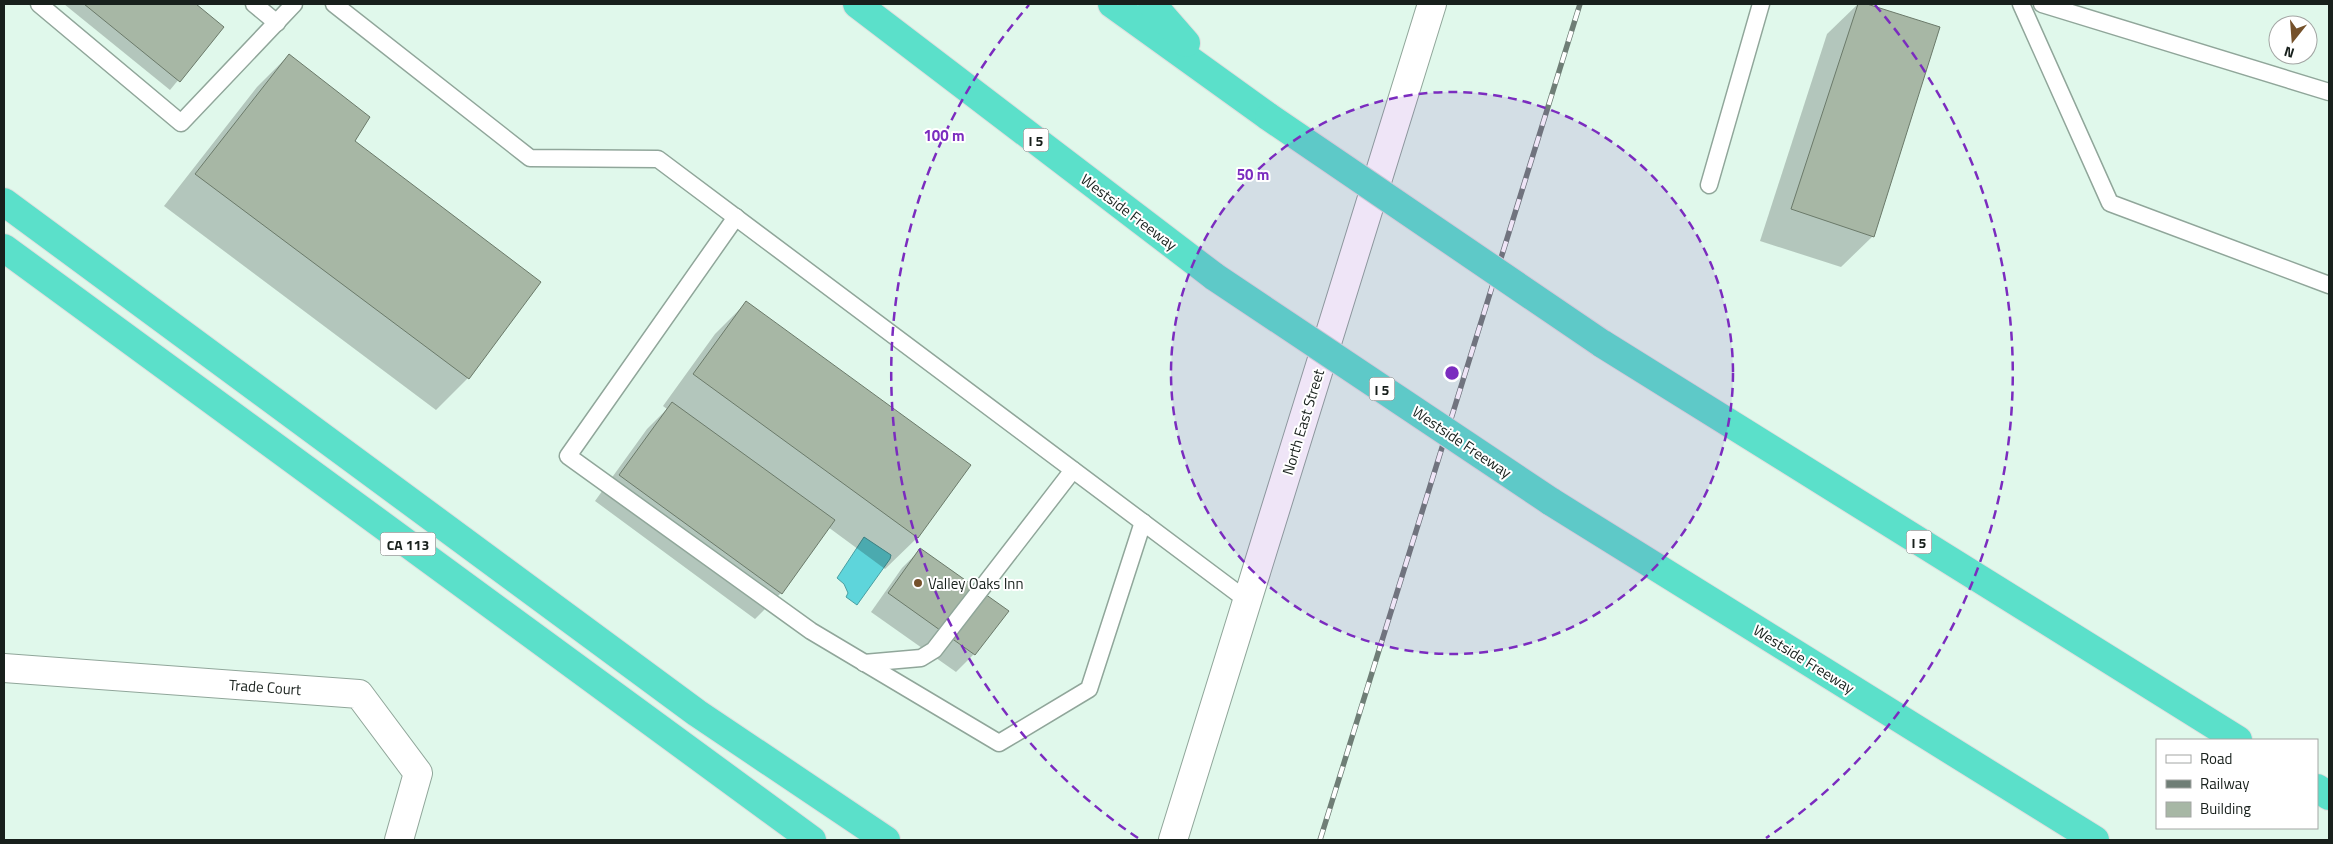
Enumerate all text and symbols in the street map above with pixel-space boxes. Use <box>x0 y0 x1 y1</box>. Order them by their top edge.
north arrow <box>2268 15 2318 65</box>
text: N <box>2281 41 2297 64</box>
text: 100 m <box>923 124 965 147</box>
road number: I 5 <box>1024 128 1048 152</box>
text: 50 m <box>1237 163 1269 186</box>
street label: Westside Freeway <box>1076 168 1182 256</box>
centre of rings <box>1443 364 1461 382</box>
street label: North East Street <box>1276 365 1330 478</box>
road number: I 5 <box>1370 378 1394 400</box>
street label: Westside Freeway <box>1408 400 1516 484</box>
road number: I 5 <box>1906 530 1932 554</box>
road number: CA 113 <box>380 532 436 556</box>
place label: Valley Oaks Inn <box>928 572 1023 595</box>
marker: Valley Oaks Inn <box>912 577 924 589</box>
street label: Westside Freeway <box>1749 619 1859 699</box>
street label: Trade Court <box>228 673 303 701</box>
legend <box>2156 739 2318 829</box>
text: Road <box>2200 747 2232 770</box>
text: Railway <box>2200 772 2250 795</box>
text: Building <box>2200 797 2251 820</box>

